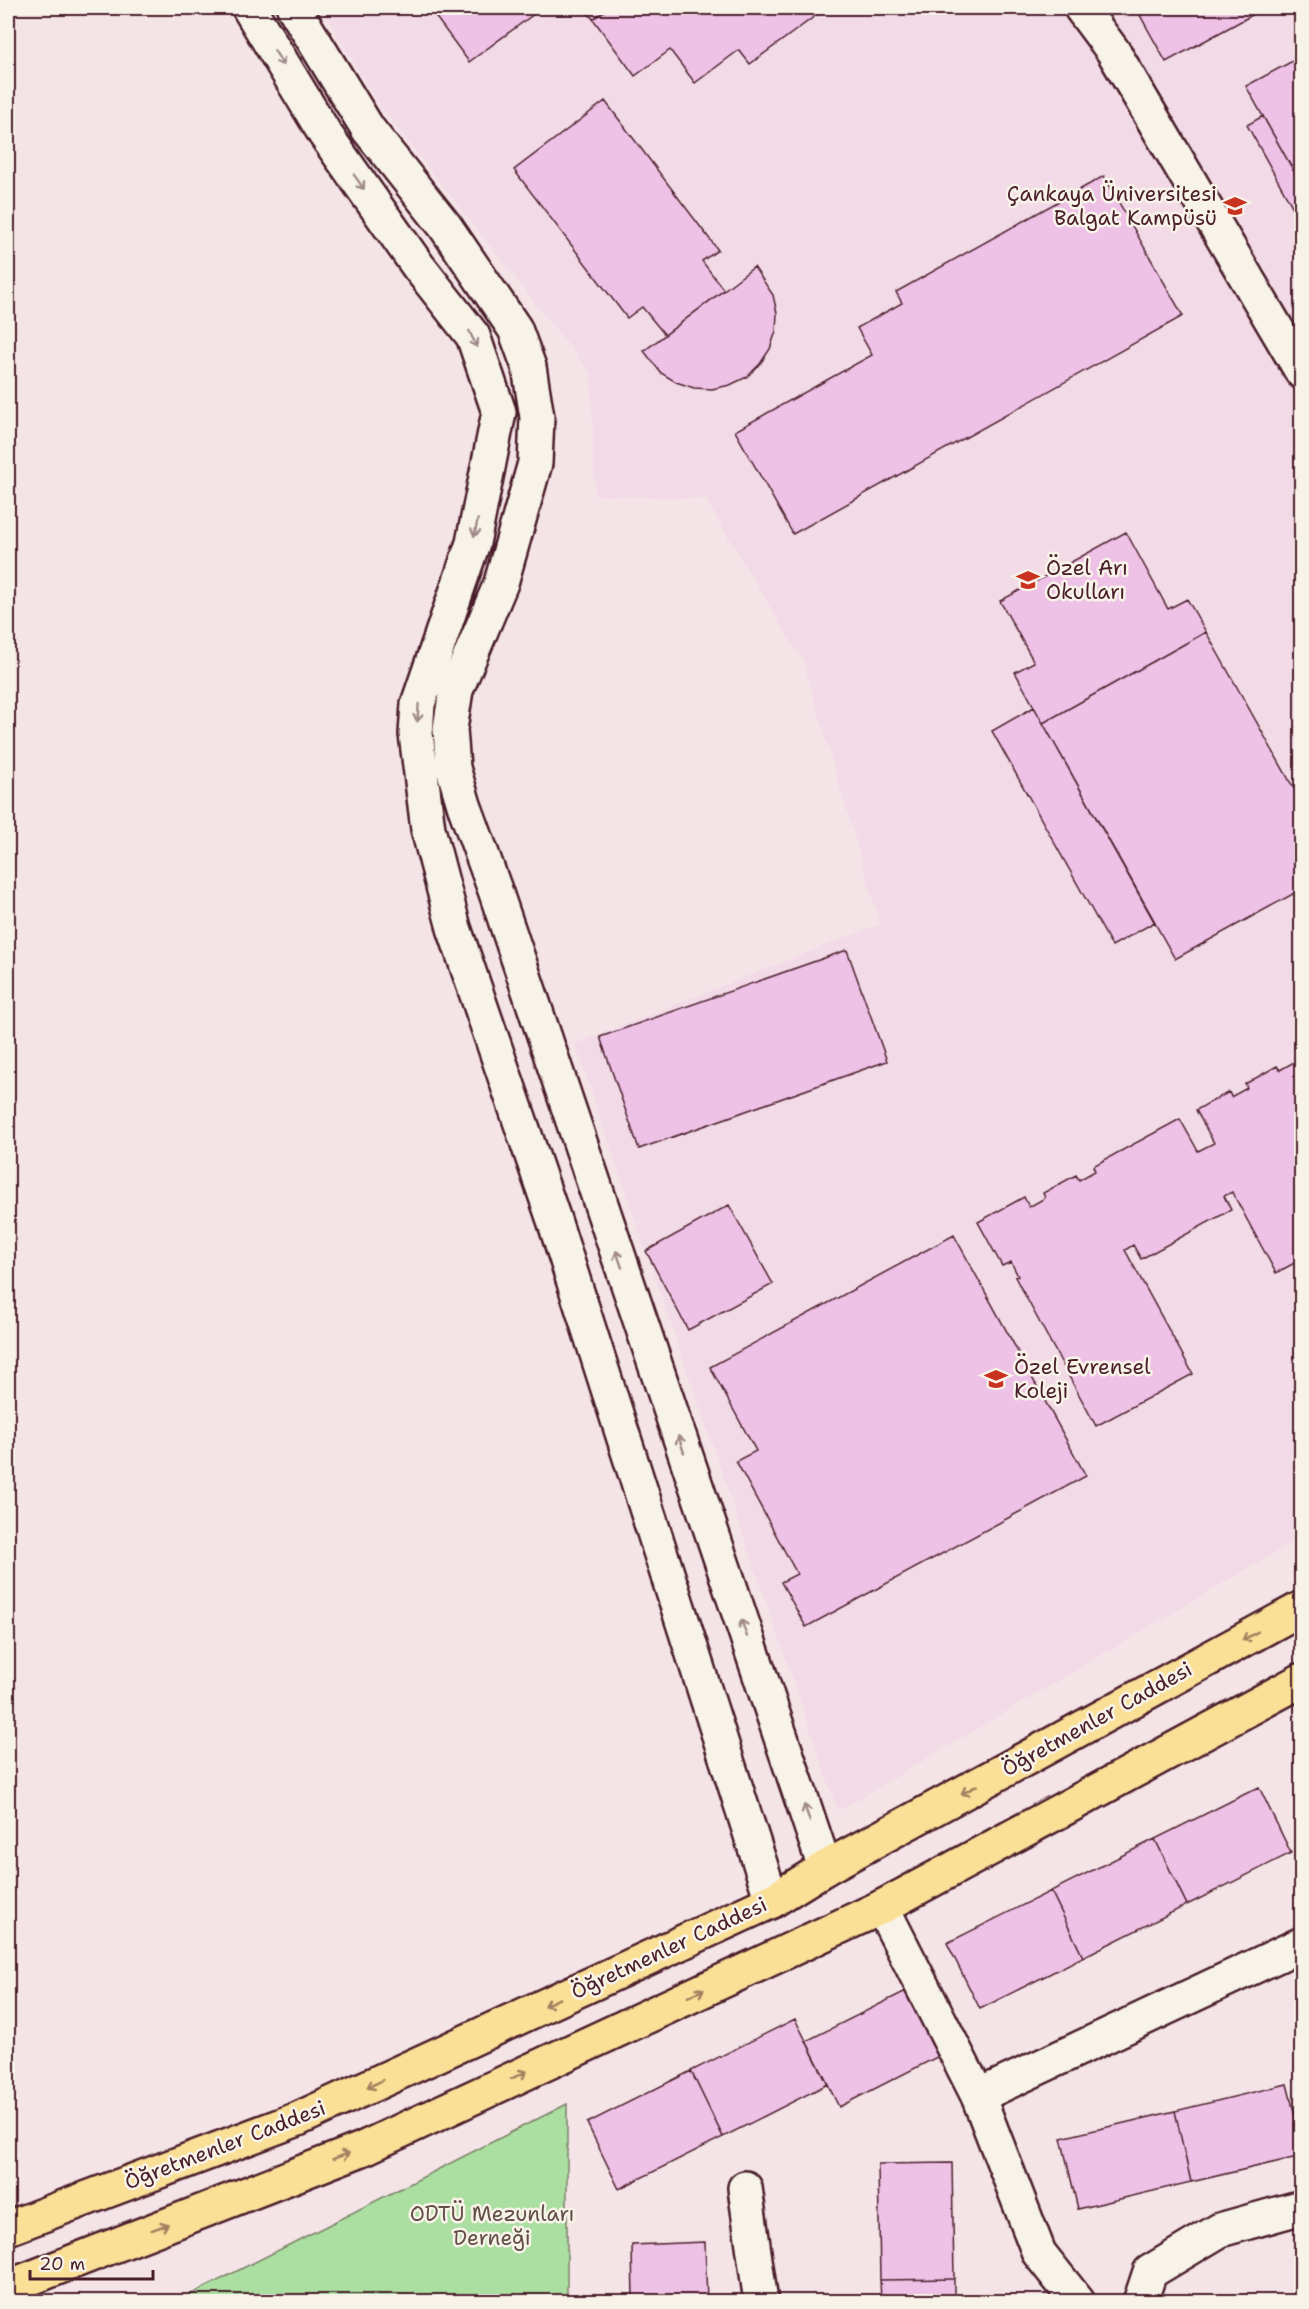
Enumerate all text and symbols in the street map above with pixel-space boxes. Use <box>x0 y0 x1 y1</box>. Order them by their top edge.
one-way arrow <box>273 49 285 66</box>
one-way arrow <box>353 173 365 190</box>
place label: Çankaya Üniversitesi Balgat Kampüsü <box>1007 180 1217 232</box>
school or university icon: Çankaya Üniversitesi Balgat Kampüsü <box>1222 193 1248 219</box>
one-way arrow <box>468 330 480 348</box>
one-way arrow <box>470 517 481 537</box>
place label: Özel Arı Okulları <box>1046 554 1128 606</box>
school or university icon: Özel Arı Okulları <box>1015 567 1041 593</box>
one-way arrow <box>412 703 423 723</box>
one-way arrow <box>612 1250 623 1269</box>
place label: Özel Evrensel Koleji <box>1014 1353 1151 1405</box>
school or university icon: Özel Evrensel Koleji <box>983 1366 1009 1392</box>
one-way arrow <box>675 1435 686 1454</box>
one-way arrow <box>738 1619 749 1638</box>
one-way arrow <box>1242 1630 1259 1642</box>
street label: Öğretmenler Caddesi <box>997 1655 1197 1783</box>
one-way arrow <box>960 1785 978 1796</box>
one-way arrow <box>801 1804 812 1823</box>
street label: Öğretmenler Caddesi <box>566 1890 772 2006</box>
one-way arrow <box>686 1987 704 1999</box>
one-way arrow <box>544 1997 562 2009</box>
one-way arrow <box>509 2069 527 2081</box>
one-way arrow <box>367 2079 385 2090</box>
street label: Öğretmenler Caddesi <box>120 2094 330 2196</box>
one-way arrow <box>332 2150 350 2161</box>
park label: ODTÜ Mezunları Derneği <box>410 2200 574 2252</box>
one-way arrow <box>150 2221 169 2232</box>
scale bar <box>30 2243 153 2281</box>
text: 20 m <box>39 2252 85 2276</box>

